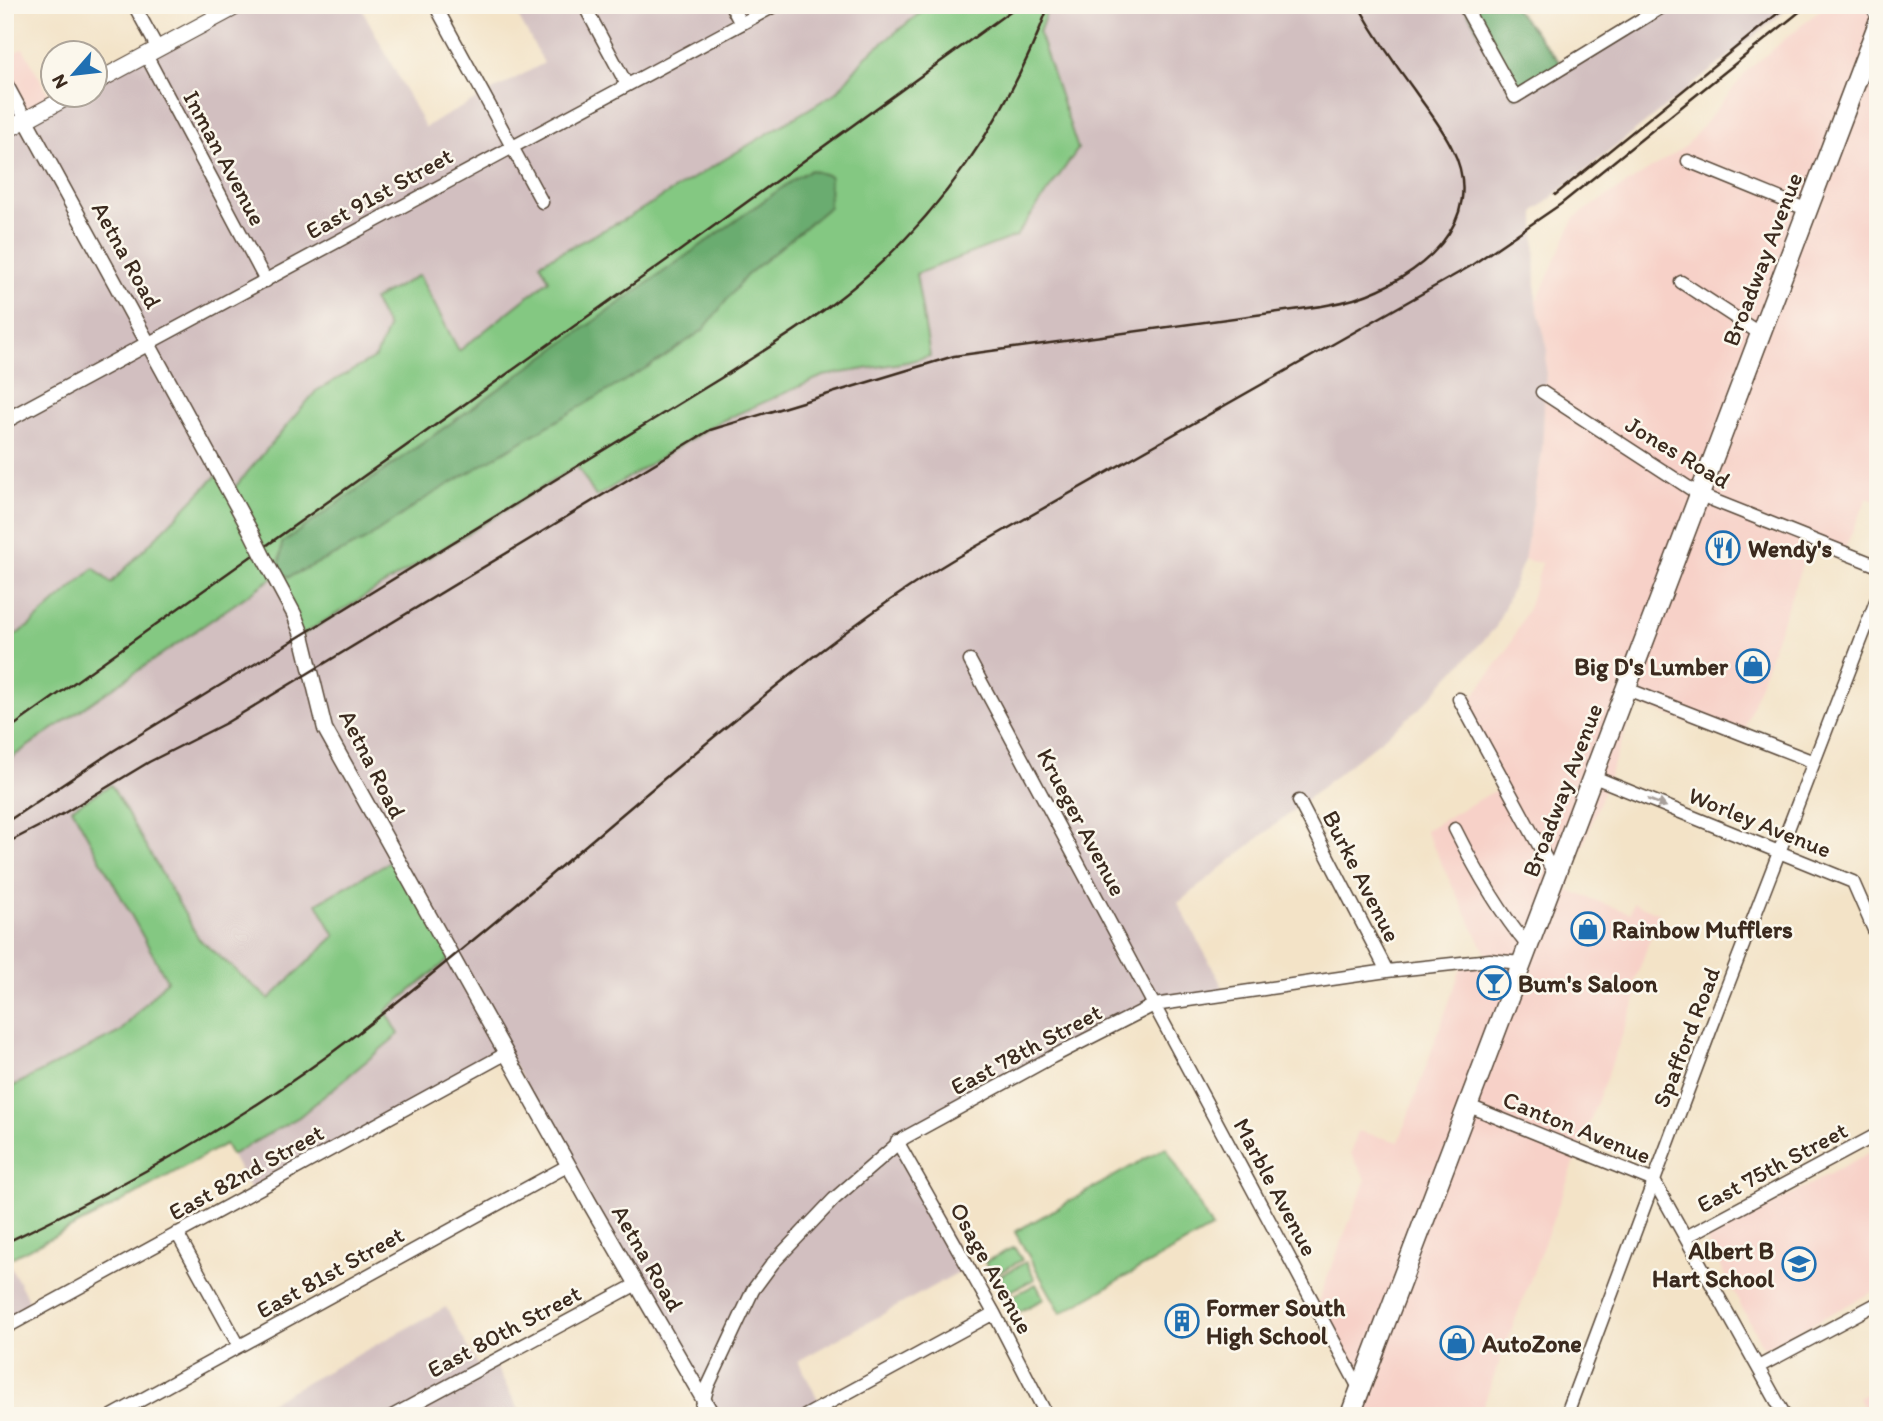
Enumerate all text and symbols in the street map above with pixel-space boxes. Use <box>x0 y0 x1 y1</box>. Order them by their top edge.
north arrow <box>38 38 108 108</box>
text: N <box>46 71 73 93</box>
street label: Inman Avenue <box>177 85 273 231</box>
street label: East 91st Street <box>300 141 458 245</box>
street label: Broadway Avenue <box>1716 168 1808 350</box>
street label: Aetna Road <box>86 196 168 314</box>
street label: Jones Road <box>1620 409 1736 495</box>
restaurant icon: Wendy's <box>1704 529 1742 567</box>
place label: Wendy's <box>1748 534 1832 564</box>
shop icon: Big D's Lumber <box>1734 647 1772 685</box>
place label: Big D's Lumber <box>1574 652 1729 682</box>
street label: Broadway Avenue <box>1516 699 1608 881</box>
street label: Aetna Road <box>333 705 413 823</box>
street label: Krueger Avenue <box>1031 743 1133 901</box>
street label: Worley Avenue <box>1684 780 1836 864</box>
one-way arrow <box>1647 798 1668 809</box>
street label: Burke Avenue <box>1316 805 1408 947</box>
shop icon: Rainbow Mufflers <box>1569 910 1607 948</box>
place label: Rainbow Mufflers <box>1612 915 1793 944</box>
street label: Spafford Road <box>1646 963 1726 1111</box>
bar icon: Bum's Saloon <box>1475 964 1513 1002</box>
place label: Bum's Saloon <box>1518 969 1658 998</box>
street label: East 78th Street <box>945 997 1107 1101</box>
street label: Canton Avenue <box>1499 1084 1655 1170</box>
street label: Marble Avenue <box>1227 1113 1325 1261</box>
street label: East 75th Street <box>1692 1115 1852 1219</box>
street label: East 82nd Street <box>163 1117 329 1227</box>
street label: Osage Avenue <box>944 1197 1040 1339</box>
street label: Aetna Road <box>606 1200 690 1316</box>
street label: East 81st Street <box>251 1220 409 1324</box>
place label: Albert B Hart School <box>1652 1236 1774 1293</box>
school or university icon: Albert B Hart School <box>1780 1245 1818 1283</box>
street label: East 80th Street <box>422 1278 586 1384</box>
place label: Former South High School <box>1206 1293 1346 1351</box>
building icon: Former South High School <box>1163 1302 1201 1340</box>
shop icon: AutoZone <box>1438 1324 1476 1362</box>
place label: AutoZone <box>1481 1329 1582 1358</box>

